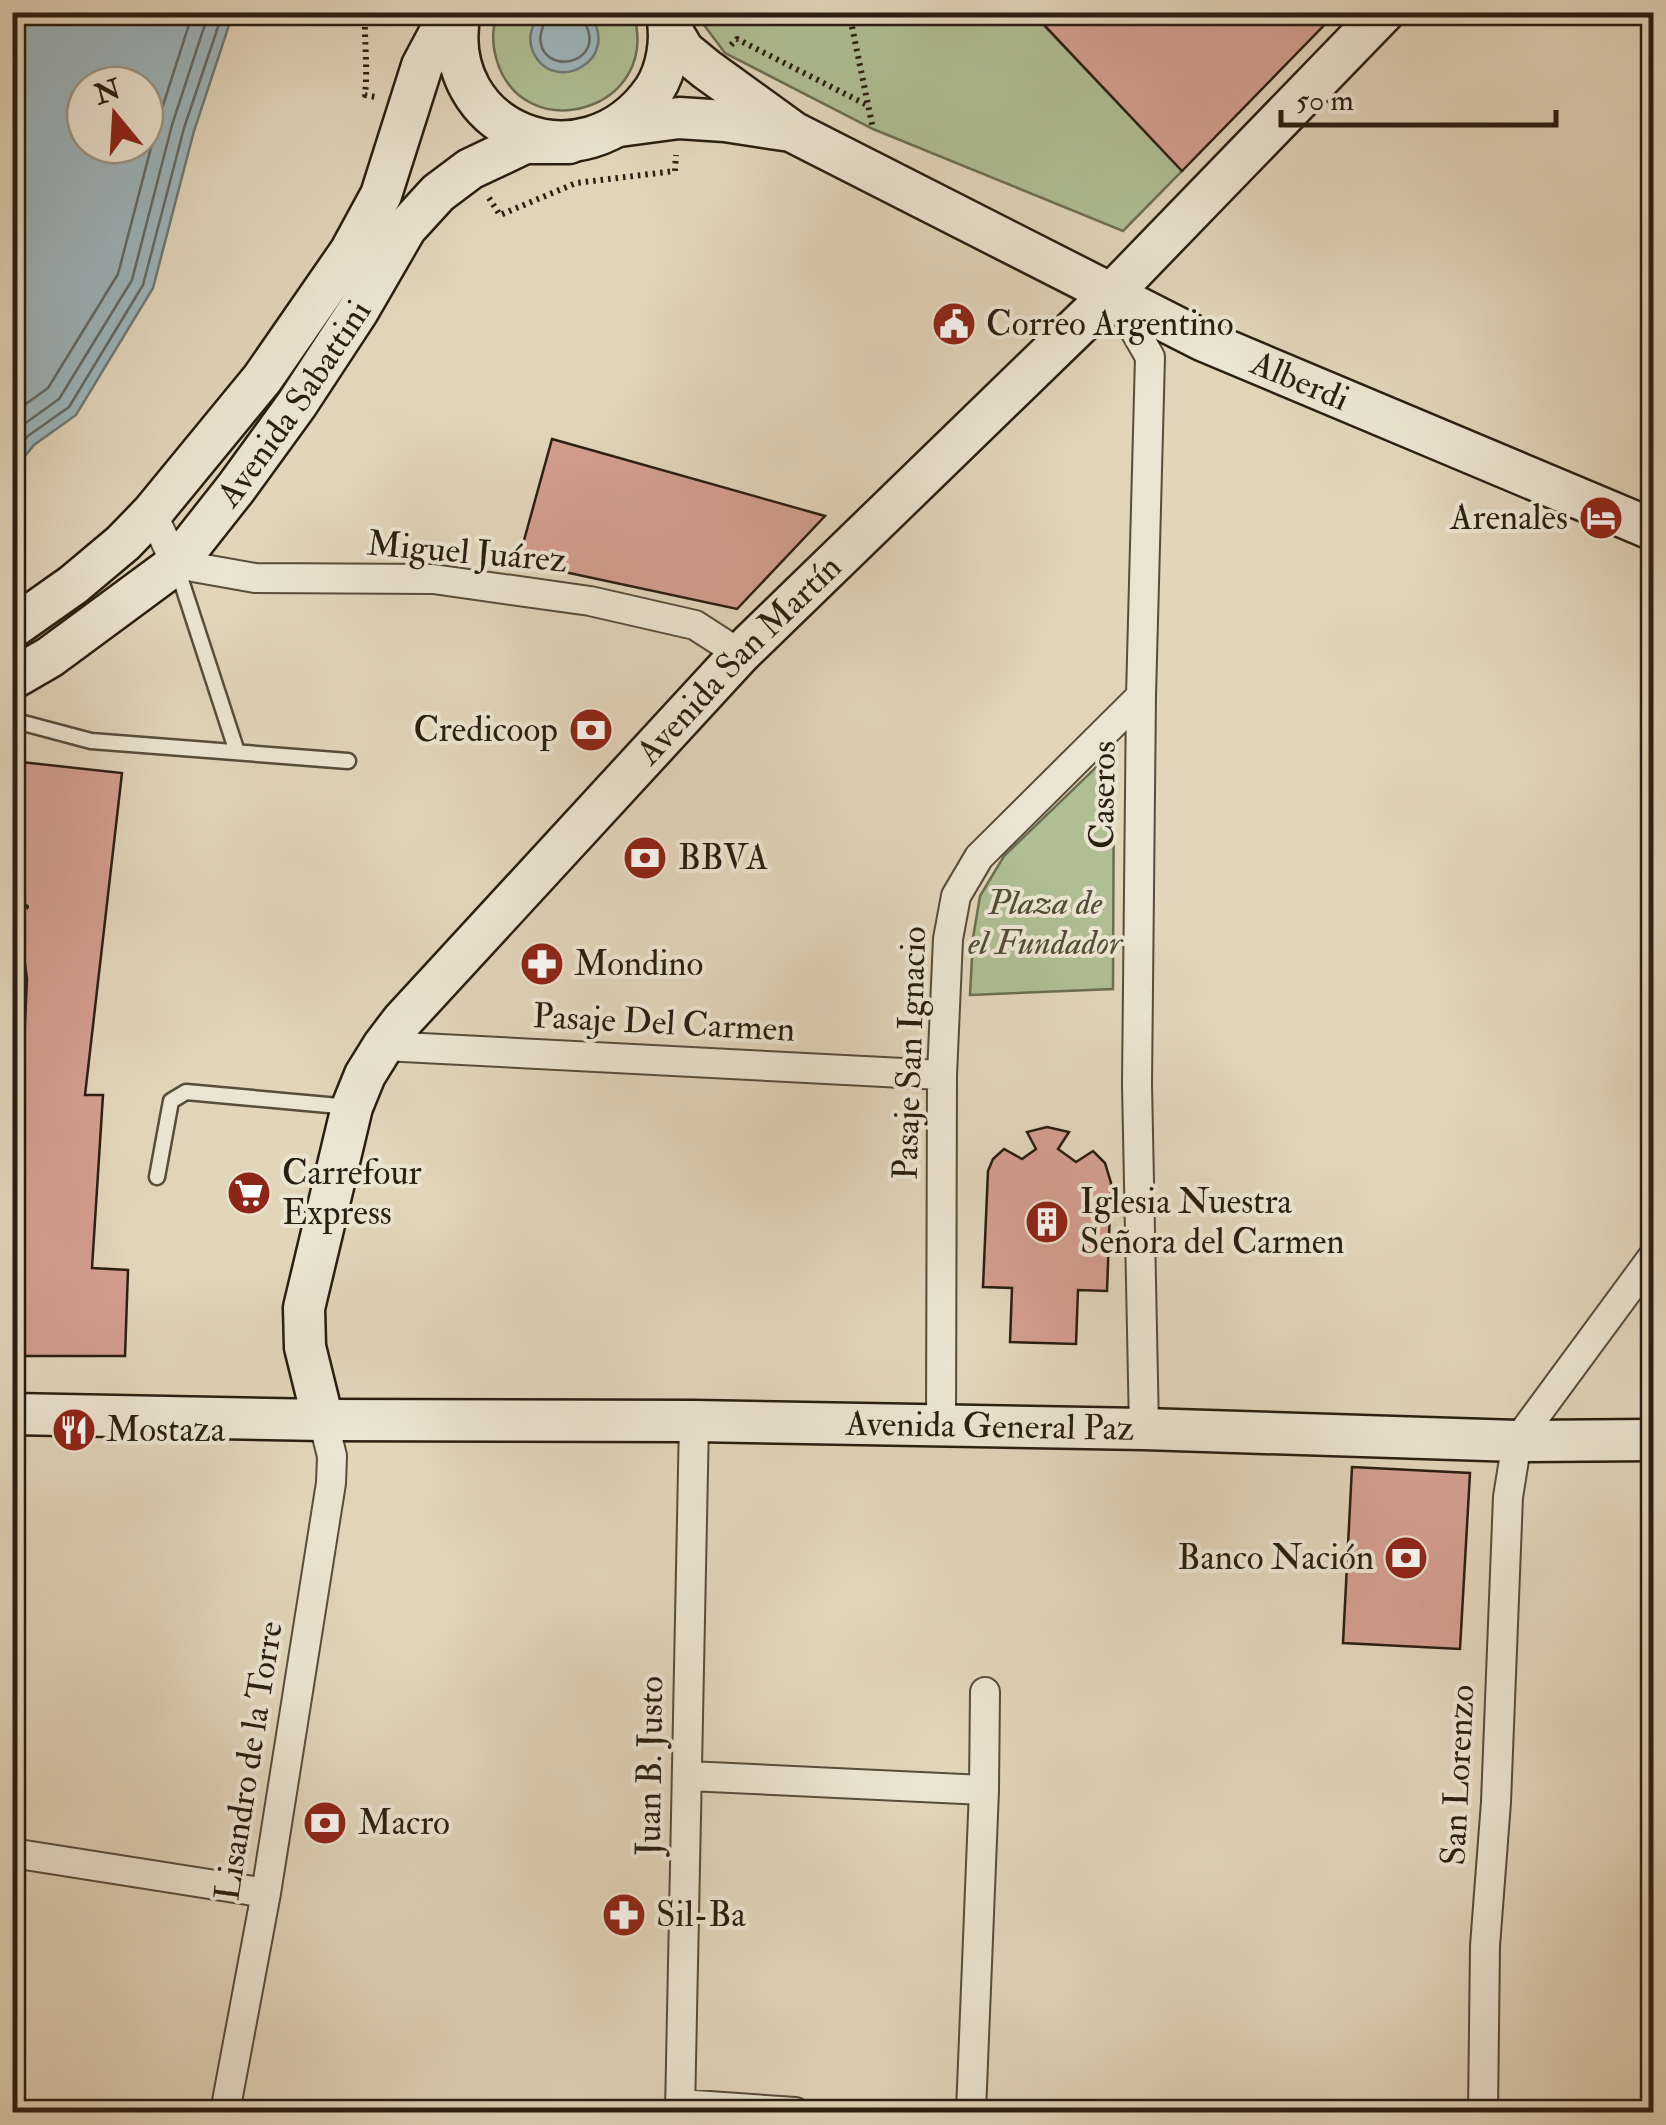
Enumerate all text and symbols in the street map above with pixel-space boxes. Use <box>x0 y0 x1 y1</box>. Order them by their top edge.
north arrow <box>65 65 165 165</box>
scale bar <box>1281 65 1556 127</box>
text: N <box>89 72 126 113</box>
text: 50 m <box>1296 82 1354 119</box>
street label: Avenida Sabattini <box>207 293 381 517</box>
public building icon: Correo Argentino <box>931 301 977 347</box>
place label: Correo Argentino <box>986 302 1234 346</box>
street label: Alberdi <box>1243 341 1356 421</box>
hotel icon: Arenales <box>1578 495 1624 541</box>
place label: Arenales <box>1449 496 1568 540</box>
street label: Miguel Juárez <box>365 521 569 583</box>
street label: Avenida San Martín <box>626 545 851 775</box>
bank icon: Credicoop <box>568 707 614 753</box>
place label: Credicoop <box>413 708 558 752</box>
street label: Caseros <box>1080 740 1126 850</box>
bank icon: BBVA <box>622 835 668 881</box>
place label: BBVA <box>678 836 768 880</box>
park label: Plaza de el Fundador <box>968 881 1124 965</box>
street label: Pasaje San Ignacio <box>884 925 936 1181</box>
pharmacy icon: Mondino <box>519 941 565 987</box>
place label: Mondino <box>574 942 703 986</box>
street label: Pasaje Del Carmen <box>532 994 796 1052</box>
place label: Carrefour Express <box>282 1151 422 1235</box>
supermarket icon: Carrefour Express <box>226 1170 272 1216</box>
place label: Iglesia Nuestra Señora del Carmen <box>1080 1180 1345 1264</box>
building icon: Iglesia Nuestra Señora del Carmen <box>1024 1199 1070 1245</box>
street label: Avenida General Paz <box>844 1402 1135 1451</box>
restaurant icon: Mostaza <box>51 1407 97 1453</box>
place label: Mostaza <box>106 1408 226 1452</box>
bank icon: Banco Nación <box>1383 1535 1429 1581</box>
place label: Banco Nación <box>1178 1536 1374 1580</box>
street label: Lisandro de la Torre <box>205 1618 293 1904</box>
street label: Juan B. Justo <box>626 1676 674 1857</box>
street label: San Lorenzo <box>1431 1683 1485 1867</box>
bank icon: Macro <box>302 1800 348 1846</box>
place label: Macro <box>358 1801 450 1845</box>
pharmacy icon: Sil-Ba <box>601 1892 647 1938</box>
place label: Sil-Ba <box>656 1893 746 1937</box>

